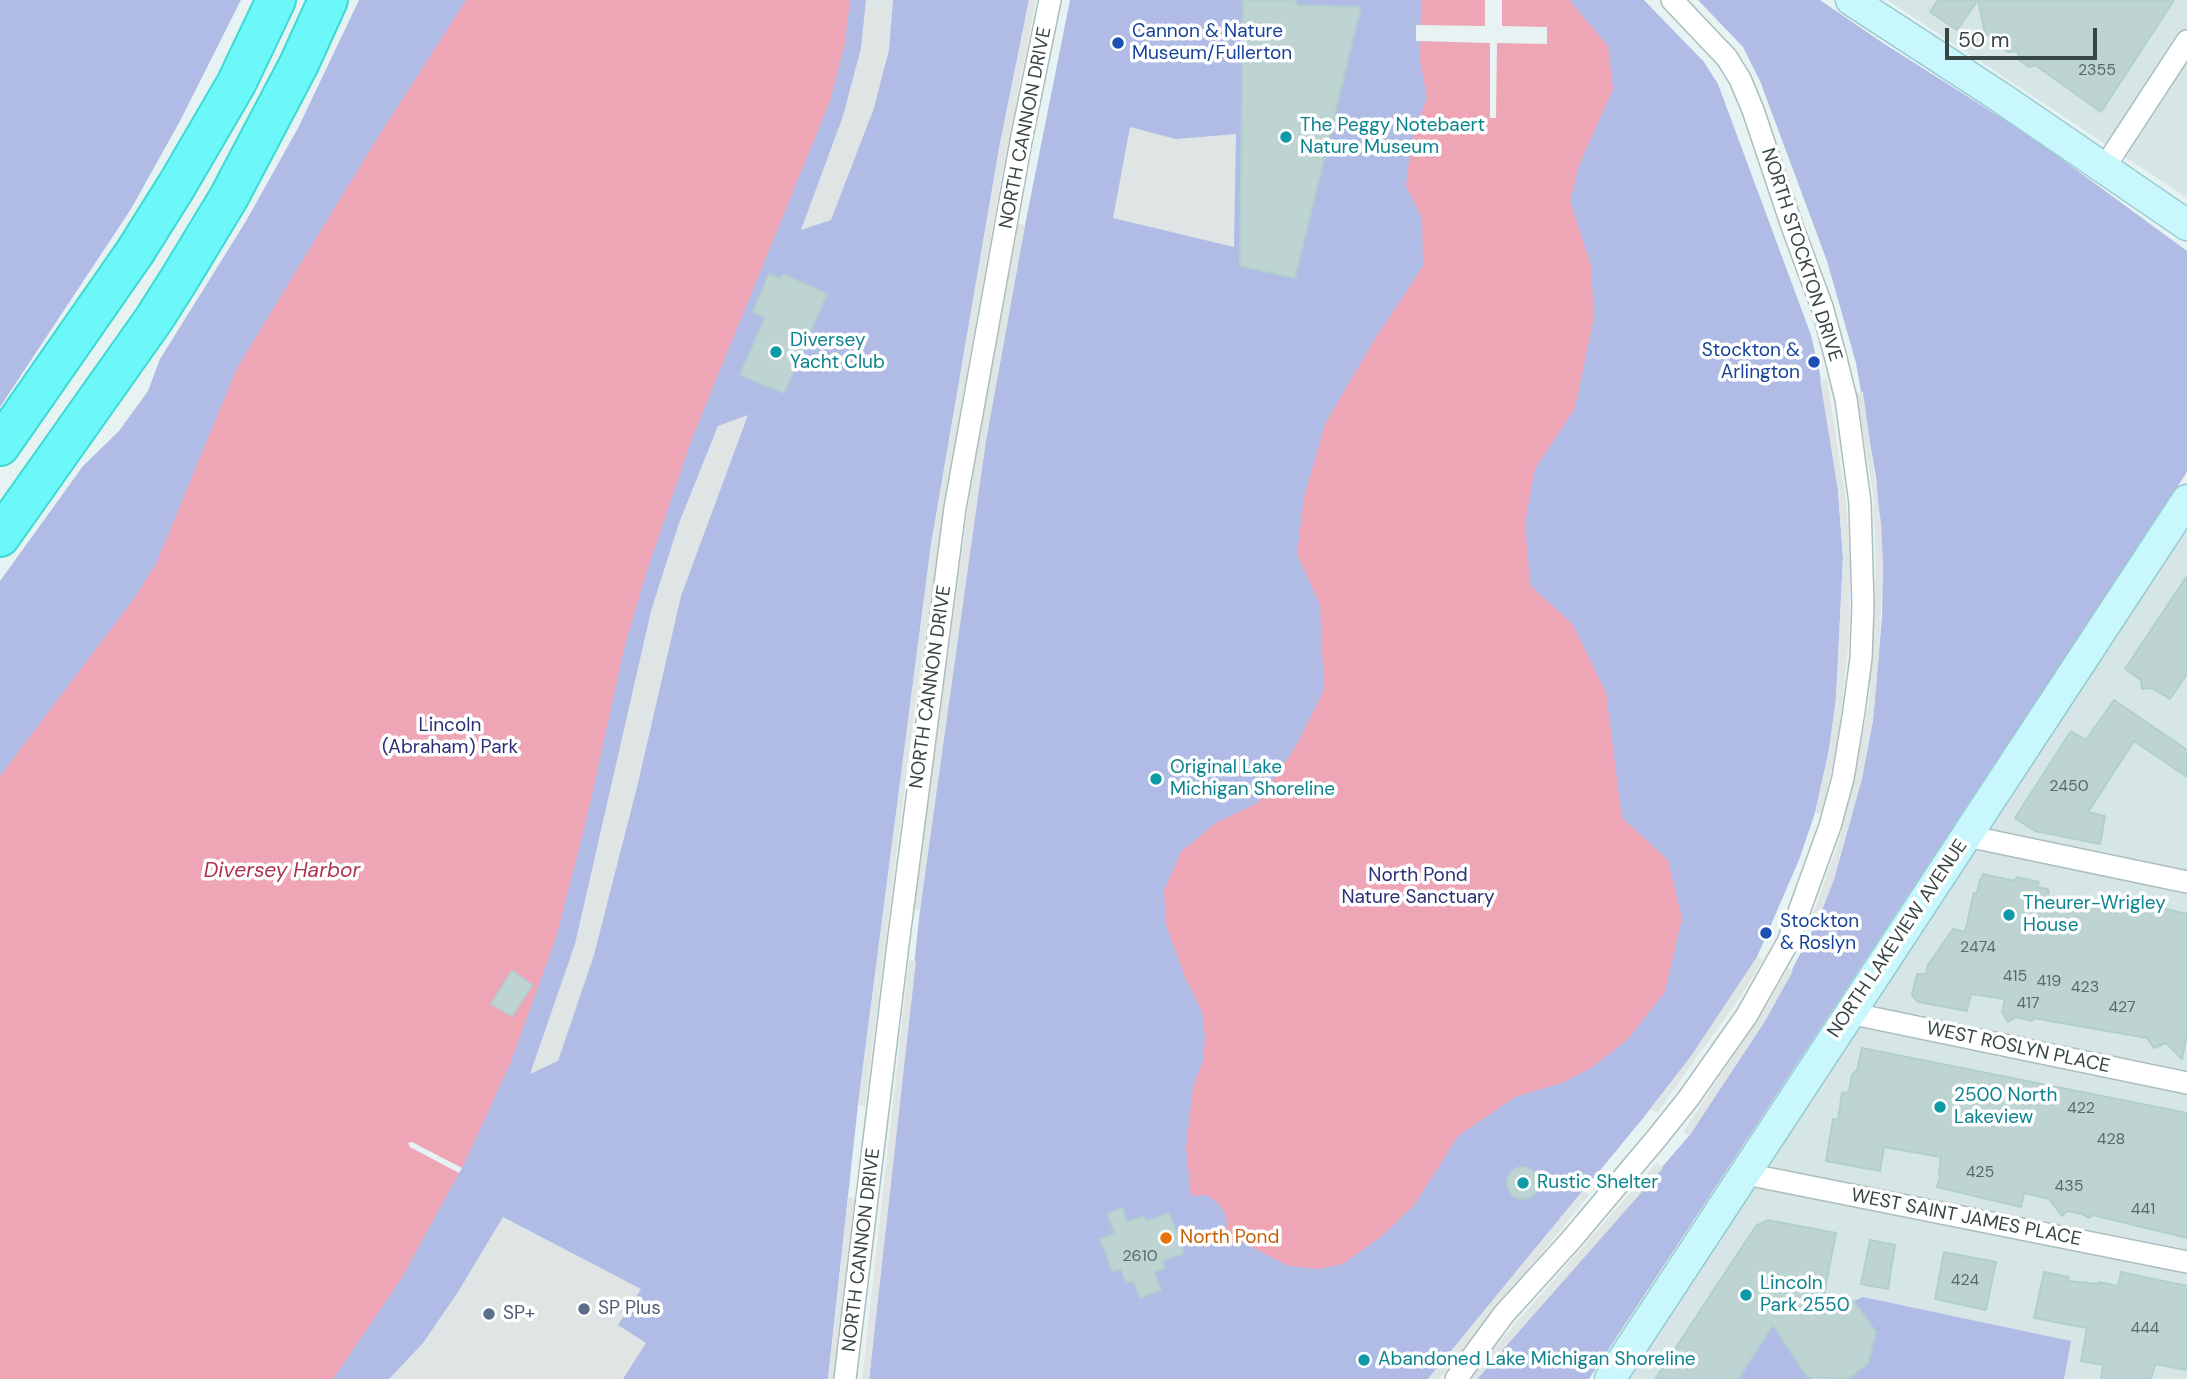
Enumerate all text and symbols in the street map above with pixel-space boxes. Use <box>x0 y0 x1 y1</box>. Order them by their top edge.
scale bar <box>1949 14 2101 58</box>
place label: Cannon & Nature Museum/Fullerton <box>1132 21 1292 65</box>
street label: NORTH CANNON DRIVE <box>995 25 1057 231</box>
text: 50 m <box>1958 26 2009 54</box>
marker: Cannon & Nature Museum/Fullerton <box>1110 35 1126 51</box>
house number: 2355 <box>2078 61 2116 81</box>
place label: The Peggy Notebaert Nature Museum <box>1300 115 1485 159</box>
marker: The Peggy Notebaert Nature Museum <box>1278 129 1294 145</box>
street label: NORTH STOCKTON DRIVE <box>1756 145 1846 365</box>
place label: Diversey Yacht Club <box>790 330 885 374</box>
place label: Stockton & Arlington <box>1702 340 1800 384</box>
marker: Diversey Yacht Club <box>768 344 784 360</box>
marker: Stockton & Arlington <box>1806 354 1822 370</box>
street label: NORTH CANNON DRIVE <box>905 584 957 790</box>
park label: Lincoln (Abraham) Park <box>382 715 518 759</box>
place label: Original Lake Michigan Shoreline <box>1170 757 1335 801</box>
marker: Original Lake Michigan Shoreline <box>1148 771 1164 787</box>
house number: 2450 <box>2049 777 2089 797</box>
street label: NORTH LAKEVIEW AVENUE <box>1823 836 1973 1042</box>
water label: Diversey Harbor <box>204 858 360 884</box>
park label: North Pond Nature Sanctuary <box>1341 865 1495 909</box>
place label: Theurer-Wrigley House <box>2023 893 2166 937</box>
marker: Theurer-Wrigley House <box>2001 907 2017 923</box>
place label: Stockton & Roslyn <box>1780 911 1859 955</box>
marker: Stockton & Roslyn <box>1758 925 1774 941</box>
house number: 2474 <box>1960 938 1996 958</box>
house number: 415 <box>2003 967 2027 987</box>
house number: 419 <box>2037 972 2061 992</box>
house number: 423 <box>2071 978 2099 998</box>
house number: 417 <box>2016 994 2040 1014</box>
house number: 427 <box>2108 998 2136 1018</box>
street label: WEST ROSLYN PLACE <box>1924 1017 2112 1079</box>
place label: 2500 North Lakeview <box>1954 1085 2057 1129</box>
marker: 2500 North Lakeview <box>1932 1099 1948 1115</box>
house number: 422 <box>2067 1099 2095 1119</box>
house number: 428 <box>2097 1130 2125 1150</box>
street label: NORTH CANNON DRIVE <box>838 1147 886 1353</box>
house number: 425 <box>1966 1163 1994 1183</box>
place label: Rustic Shelter <box>1537 1172 1658 1194</box>
marker: Rustic Shelter <box>1515 1175 1531 1191</box>
house number: 435 <box>2055 1177 2083 1197</box>
street label: WEST SAINT JAMES PLACE <box>1849 1184 2083 1252</box>
house number: 441 <box>2131 1200 2155 1220</box>
place label: North Pond <box>1180 1227 1279 1249</box>
marker: North Pond <box>1158 1230 1174 1246</box>
house number: 2610 <box>1122 1247 1158 1267</box>
house number: 424 <box>1951 1271 1979 1291</box>
place label: Lincoln Park 2550 <box>1760 1273 1850 1317</box>
marker: Lincoln Park 2550 <box>1738 1287 1754 1303</box>
place label: SP Plus <box>598 1298 661 1320</box>
marker: SP Plus <box>576 1301 592 1317</box>
place label: SP+ <box>503 1303 535 1325</box>
marker: SP+ <box>481 1306 497 1322</box>
house number: 444 <box>2130 1319 2160 1339</box>
place label: Abandoned Lake Michigan Shoreline <box>1378 1349 1696 1371</box>
marker: Abandoned Lake Michigan Shoreline <box>1356 1352 1372 1368</box>

